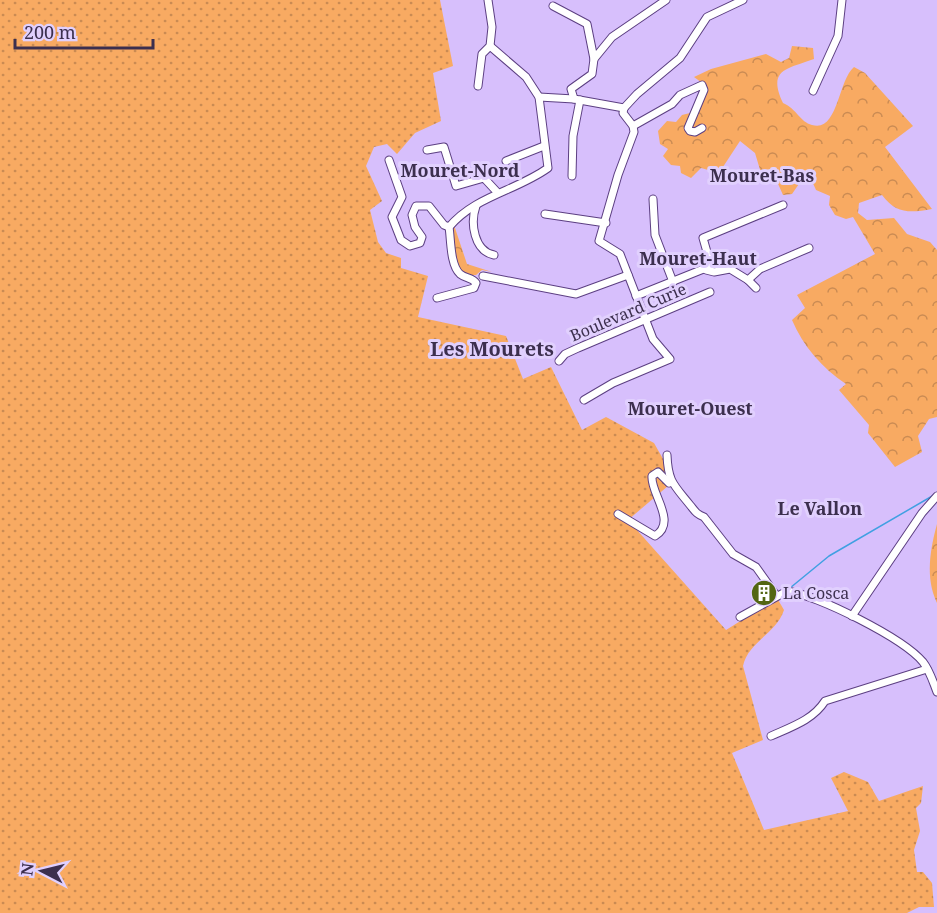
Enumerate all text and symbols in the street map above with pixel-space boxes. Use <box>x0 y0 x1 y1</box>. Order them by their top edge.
scale bar <box>15 12 153 50</box>
text: 200 m <box>24 20 76 44</box>
district label: Mouret-Nord <box>400 158 520 182</box>
district label: Mouret-Bas <box>710 163 815 187</box>
district label: Mouret-Haut <box>639 246 757 270</box>
street label: Boulevard Curie <box>566 278 690 346</box>
district label: Les Mourets <box>430 335 554 362</box>
district label: Mouret-Ouest <box>627 396 753 420</box>
district label: Le Vallon <box>778 496 862 520</box>
building icon: La Cosca <box>749 578 779 608</box>
place label: La Cosca <box>783 582 849 604</box>
north arrow <box>12 841 72 901</box>
text: N <box>15 861 39 877</box>

